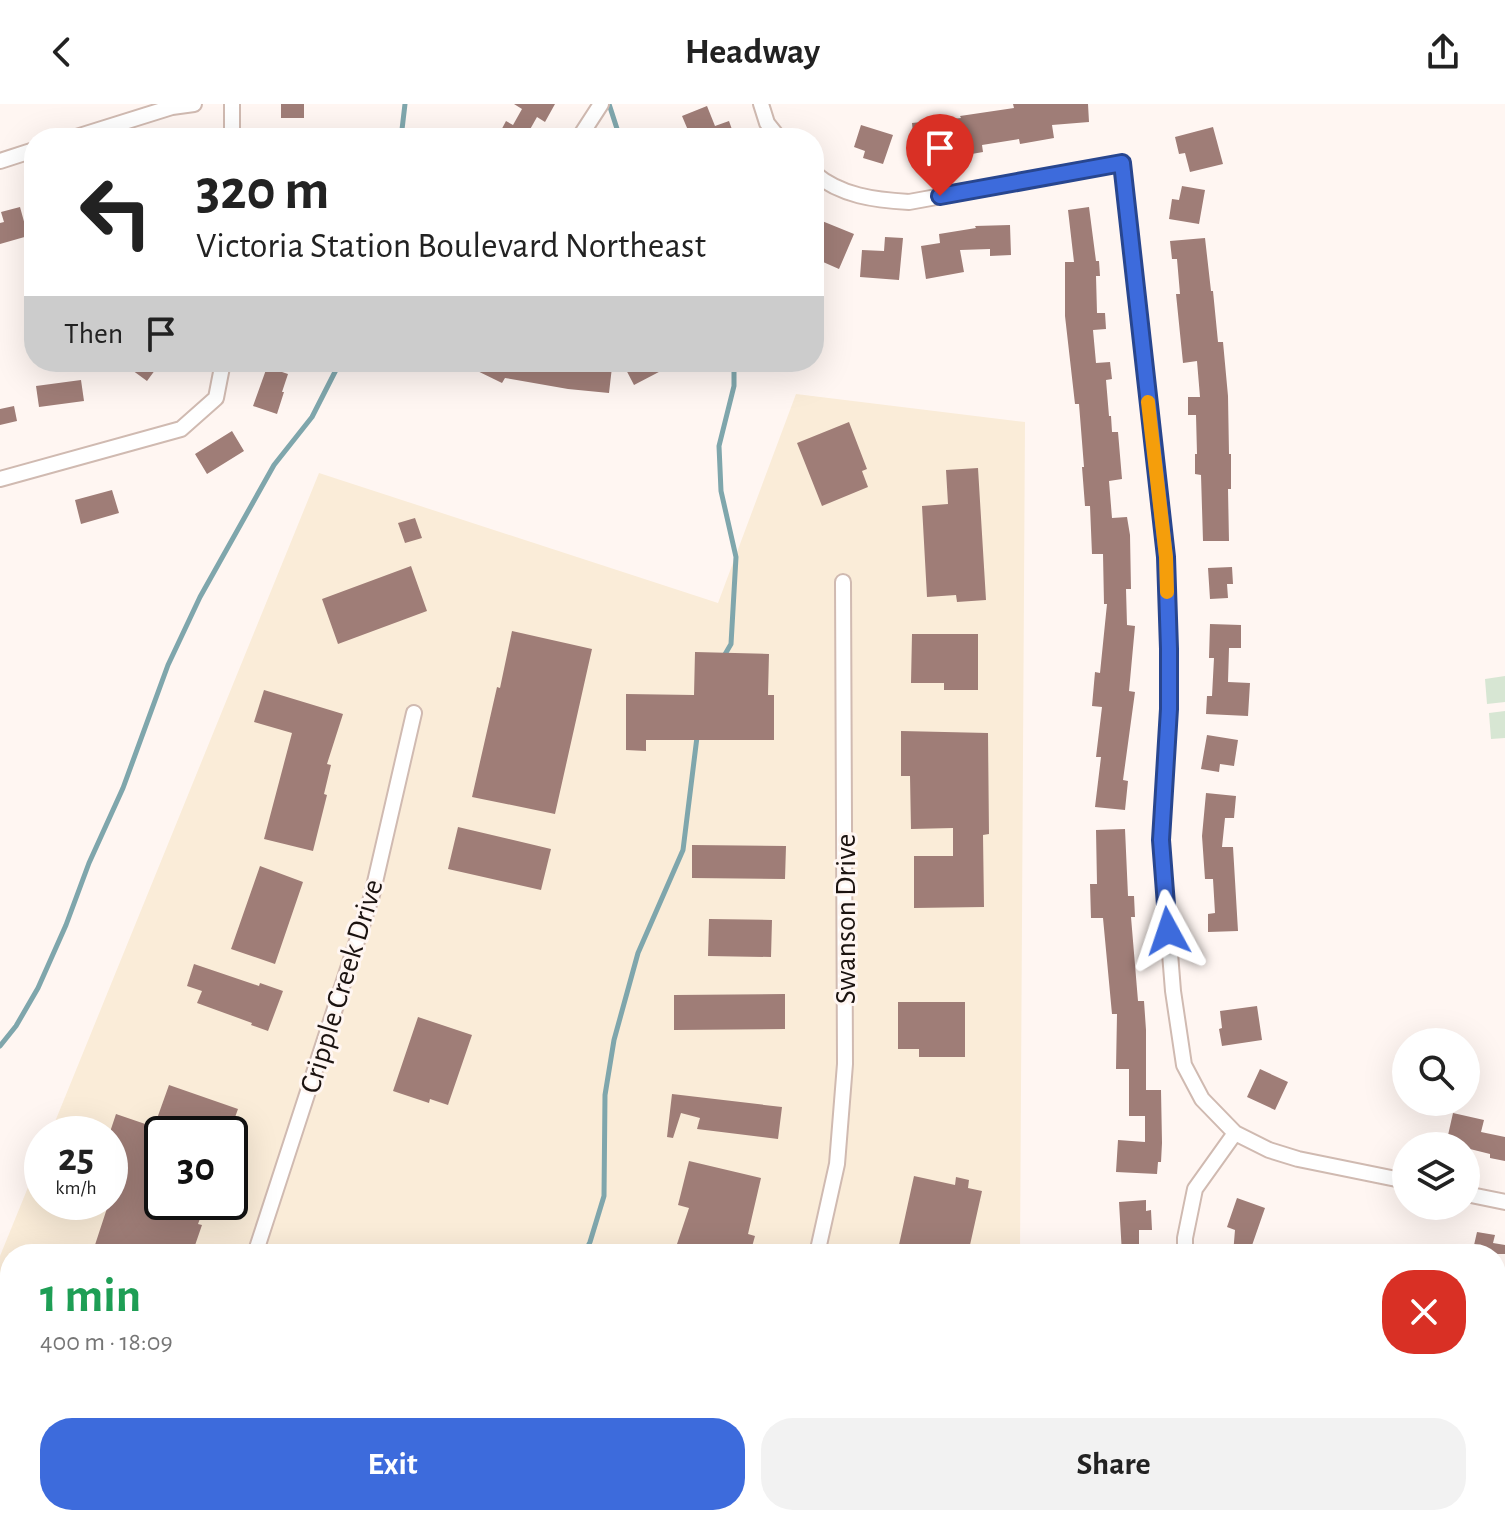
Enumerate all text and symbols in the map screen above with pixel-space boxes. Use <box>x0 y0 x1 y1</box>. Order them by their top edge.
icon: back <box>40 30 84 74</box>
icon: share <box>1421 30 1465 74</box>
text: Headway <box>685 34 820 70</box>
pin <box>906 114 974 196</box>
icon: arrive <box>918 126 962 170</box>
icon: left <box>64 160 168 264</box>
text: 320 m <box>196 163 329 219</box>
text: Victoria Station Boulevard Northeast <box>196 228 706 264</box>
icon: arrive <box>139 312 183 356</box>
text: Then <box>64 319 123 349</box>
street label: Swanson Drive <box>831 834 861 1004</box>
street label: Cripple Creek Drive <box>295 876 389 1097</box>
position arrow <box>1126 889 1210 973</box>
map controls <box>1392 1028 1480 1220</box>
button: search <box>1392 1028 1480 1116</box>
speed limit sign: 30 <box>144 1116 248 1220</box>
button: layers <box>1392 1132 1480 1220</box>
text: 25 <box>58 1138 94 1178</box>
text: km/h <box>55 1178 97 1198</box>
button: close <box>1382 1270 1466 1354</box>
text: 1 min <box>40 1273 141 1321</box>
text: 400 m · 18:09 <box>40 1329 173 1355</box>
button: Exit <box>40 1418 745 1510</box>
button: Share <box>761 1418 1466 1510</box>

